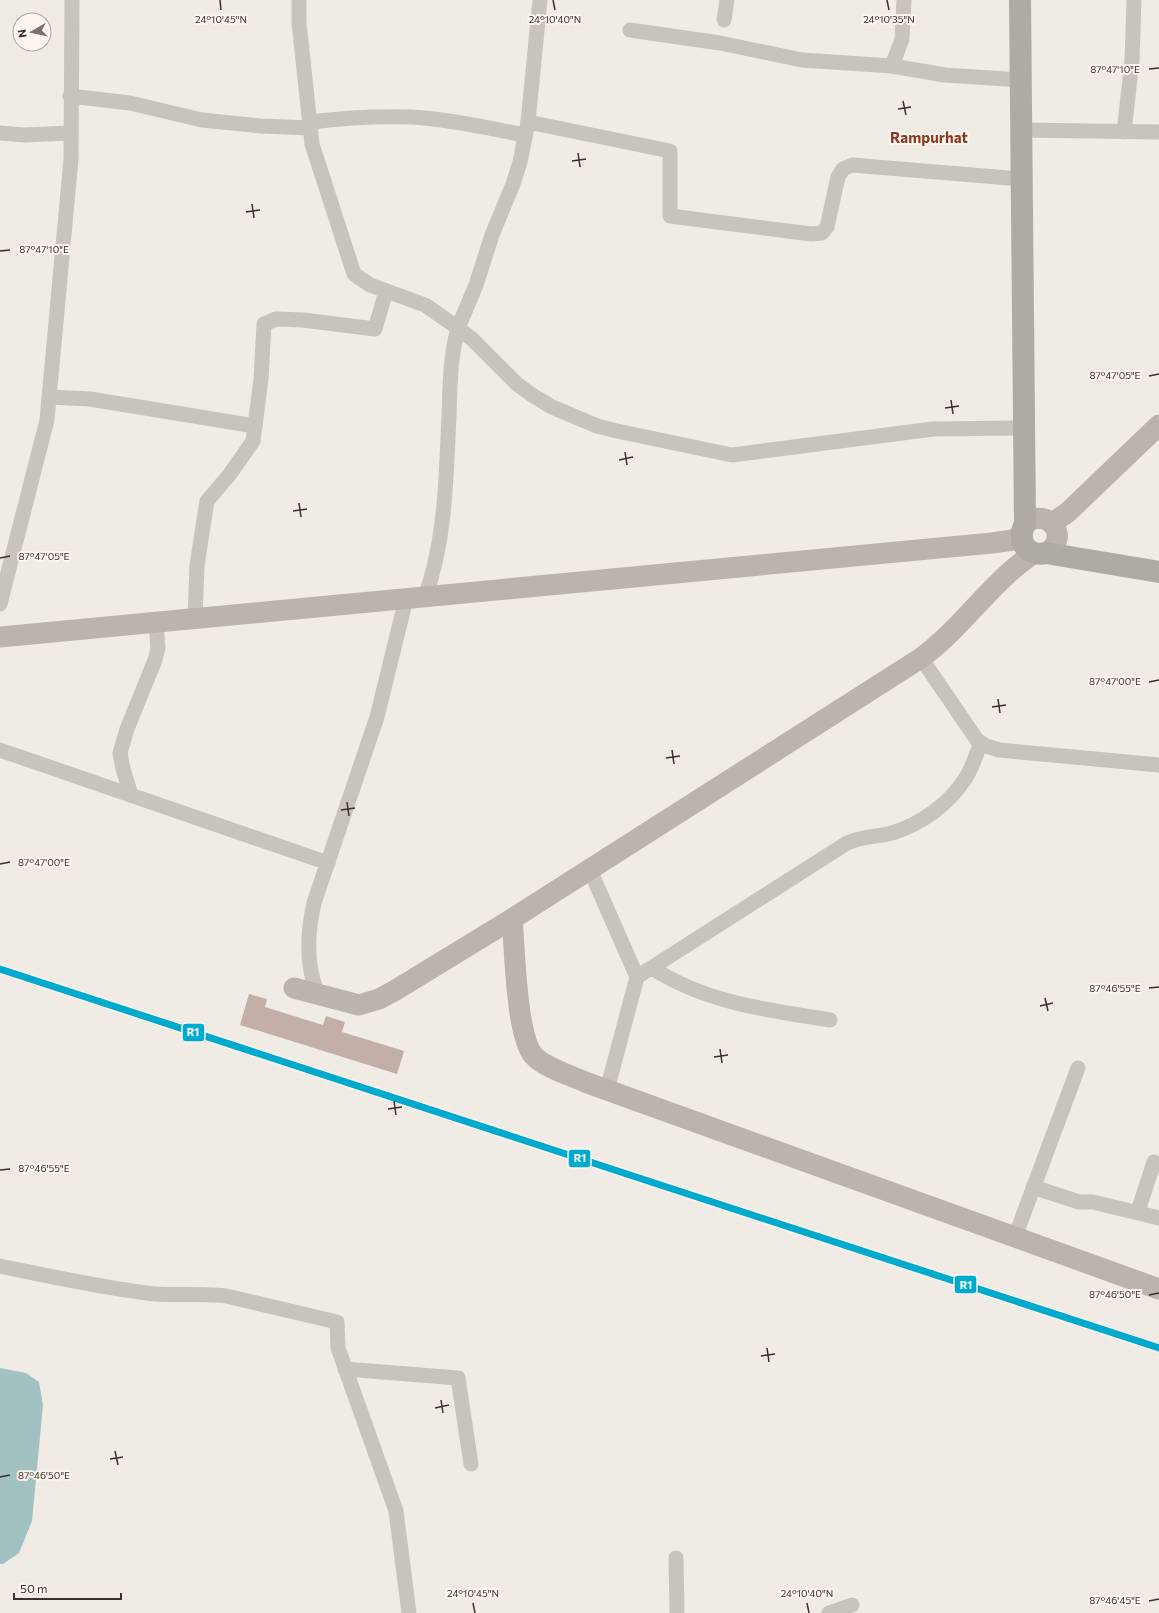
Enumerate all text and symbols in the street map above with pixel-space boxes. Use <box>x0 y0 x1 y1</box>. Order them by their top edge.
north arrow <box>12 12 52 52</box>
text: 24°10'45"N <box>195 13 247 25</box>
text: 24°10'40"N <box>529 13 581 25</box>
text: 24°10'35"N <box>863 13 915 25</box>
text: N <box>15 29 29 39</box>
text: 87°47'10"E <box>1090 63 1140 75</box>
district label: Rampurhat <box>890 128 968 146</box>
text: 87°47'10"E <box>19 243 69 255</box>
text: 87°47'05"E <box>1089 369 1141 381</box>
text: 87°47'05"E <box>18 550 70 562</box>
text: 87°47'00"E <box>1089 675 1141 687</box>
text: 87°47'00"E <box>18 856 70 868</box>
text: 87°46'55"E <box>1089 982 1141 994</box>
line badge: R1 <box>182 1023 205 1042</box>
text: R1 <box>187 1025 199 1038</box>
line badge: R1 <box>568 1149 591 1168</box>
text: R1 <box>574 1151 586 1164</box>
text: 87°46'55"E <box>18 1162 70 1174</box>
line badge: R1 <box>954 1275 977 1294</box>
text: R1 <box>960 1278 972 1291</box>
text: 87°46'50"E <box>1089 1288 1141 1300</box>
text: 87°46'50"E <box>18 1469 70 1481</box>
scale bar <box>14 1575 121 1601</box>
text: 50 m <box>20 1581 48 1595</box>
text: 24°10'45"N <box>447 1587 499 1599</box>
text: 24°10'40"N <box>781 1587 833 1599</box>
text: 87°46'45"E <box>1089 1594 1141 1606</box>

